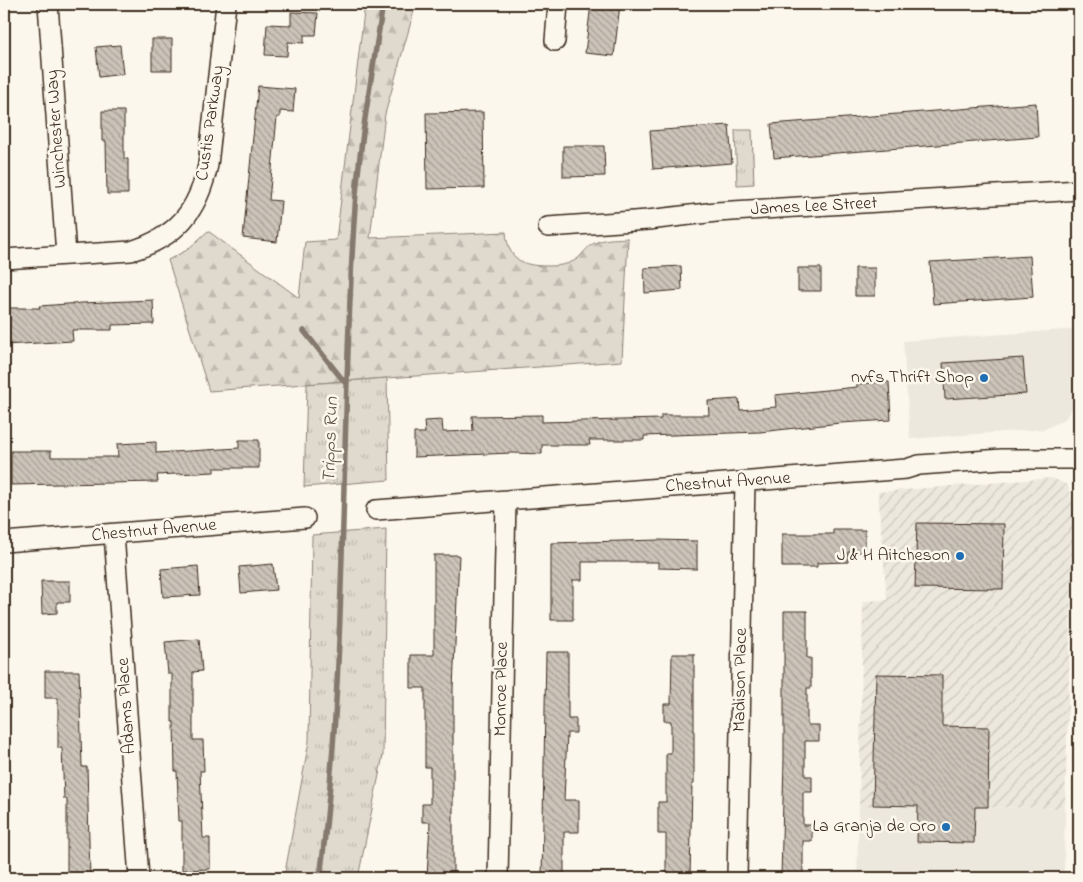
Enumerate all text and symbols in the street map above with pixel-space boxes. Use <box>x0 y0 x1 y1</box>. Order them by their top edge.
street label: Custis Parkway <box>190 64 232 182</box>
street label: Winchester Way <box>40 69 74 189</box>
street label: James Lee Street <box>750 191 878 223</box>
place label: nvfs Thrift Shop <box>851 365 974 391</box>
marker: nvfs Thrift Shop <box>978 372 990 384</box>
water label: Tripps Run <box>316 396 346 483</box>
street label: Chestnut Avenue <box>665 466 792 500</box>
street label: Chestnut Avenue <box>91 513 218 549</box>
place label: J & H Aitcheson <box>837 543 950 569</box>
marker: J & H Aitcheson <box>954 550 966 562</box>
street label: Madison Place <box>727 627 755 732</box>
street label: Monroe Place <box>488 640 516 737</box>
street label: Adams Place <box>111 656 143 755</box>
place label: La Granja de Oro <box>812 814 936 840</box>
marker: La Granja de Oro <box>940 821 952 833</box>

